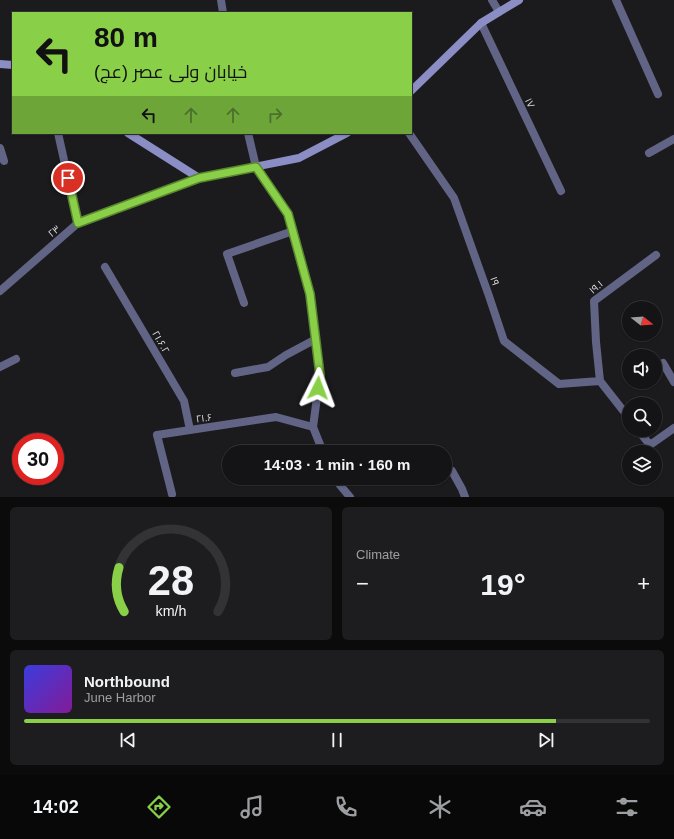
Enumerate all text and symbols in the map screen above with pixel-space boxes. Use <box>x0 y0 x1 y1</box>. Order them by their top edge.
text: 80 m <box>94 22 158 53</box>
icon: left <box>28 28 80 80</box>
text: خیابان ولی عصر (عج) <box>94 62 247 82</box>
street label: ۱۷ <box>523 96 537 110</box>
icon: left <box>138 104 160 126</box>
icon: ahead <box>180 104 202 126</box>
icon: ahead <box>222 104 244 126</box>
icon: right <box>264 104 286 126</box>
pin <box>51 161 85 195</box>
icon: arrive <box>57 167 79 189</box>
street label: ۲۳ <box>46 223 62 239</box>
street label: ۱۹ <box>488 275 502 287</box>
street label: ۱۹.۱ <box>587 278 605 296</box>
north arrow <box>622 301 662 341</box>
map controls <box>622 301 662 485</box>
street label: ۲۱.۶.۲ <box>150 329 172 355</box>
button: sound <box>622 349 662 389</box>
position arrow <box>297 367 339 409</box>
button: search <box>622 397 662 437</box>
street label: ۲۱.۶ <box>195 411 213 425</box>
speed limit sign: 30 <box>12 433 64 485</box>
button: layers <box>622 445 662 485</box>
text: 14:03 · 1 min · 160 m <box>264 456 410 473</box>
text: Climate <box>356 547 400 562</box>
text: 28 <box>148 556 194 603</box>
text: 19° <box>480 568 526 601</box>
text: − <box>356 571 369 596</box>
text: + <box>637 571 650 596</box>
text: km/h <box>156 602 187 618</box>
text: Northbound <box>84 673 170 690</box>
text: June Harbor <box>84 690 156 705</box>
icon: previous <box>117 729 139 751</box>
icon: pause <box>326 729 348 751</box>
icon: next <box>535 729 557 751</box>
icon: directions <box>145 793 173 821</box>
icon: music <box>238 793 266 821</box>
icon: phone <box>332 793 360 821</box>
icon: climate <box>426 793 454 821</box>
icon: car <box>519 793 547 821</box>
icon: filters <box>613 793 641 821</box>
text: 14:02 <box>33 797 79 817</box>

